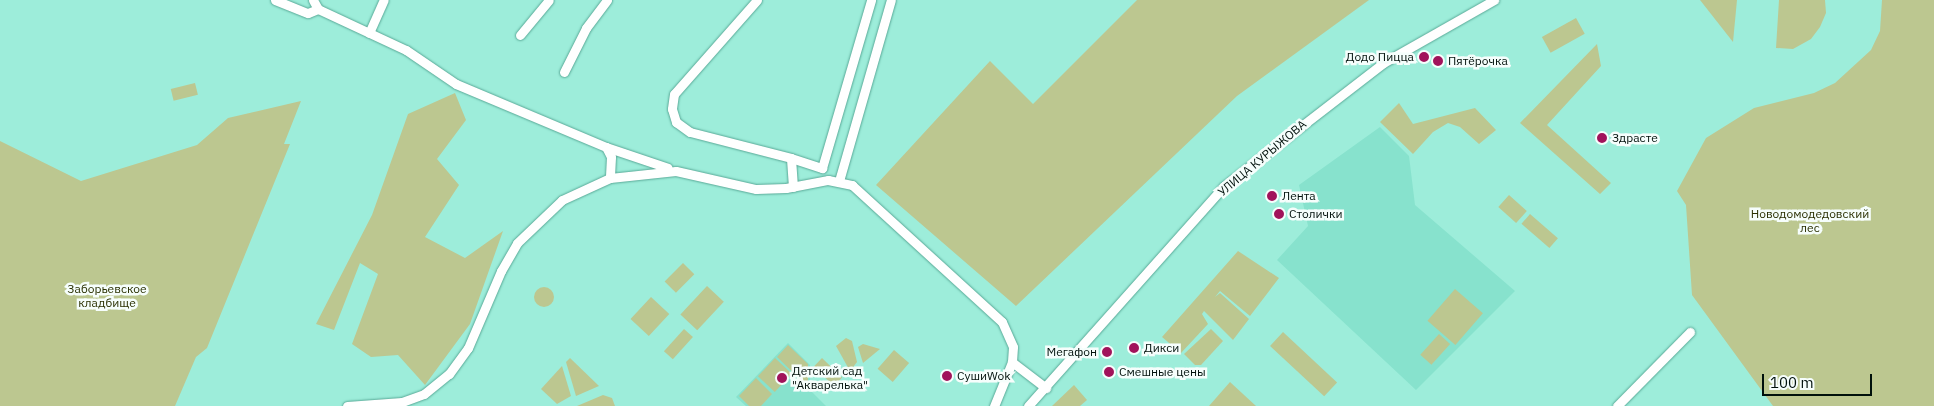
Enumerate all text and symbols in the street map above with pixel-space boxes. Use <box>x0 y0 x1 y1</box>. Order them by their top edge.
place label: Додо Пицца <box>1346 50 1414 64</box>
marker: Додо Пицца <box>1418 51 1430 63</box>
place label: Пятёрочка <box>1448 54 1508 68</box>
marker: Пятёрочка <box>1432 55 1444 67</box>
street label: УЛИЦА КУРЫЖОВА <box>1215 117 1309 199</box>
place label: Здрасте <box>1612 131 1658 145</box>
marker: Здрасте <box>1596 132 1608 144</box>
place label: Лента <box>1282 189 1316 203</box>
marker: Лента <box>1266 190 1278 202</box>
place label: Столички <box>1289 207 1343 221</box>
park label: Новодомодедовский лес <box>1751 207 1869 235</box>
marker: Столички <box>1273 208 1285 220</box>
park label: Заборьевское кладбище <box>67 282 147 310</box>
place label: Дикси <box>1144 341 1179 355</box>
marker: Дикси <box>1128 342 1140 354</box>
place label: Мегафон <box>1046 345 1097 359</box>
marker: Мегафон <box>1101 346 1113 358</box>
place label: Детский сад "Акварелька" <box>792 364 868 392</box>
scale bar <box>1764 364 1874 396</box>
place label: Смешные цены <box>1119 365 1206 379</box>
marker: Смешные цены <box>1103 366 1115 378</box>
place label: СушиWok <box>957 369 1011 383</box>
marker: СушиWok <box>941 370 953 382</box>
marker: Детский сад "Акварелька" <box>776 372 788 384</box>
text: 100 m <box>1770 373 1814 392</box>

